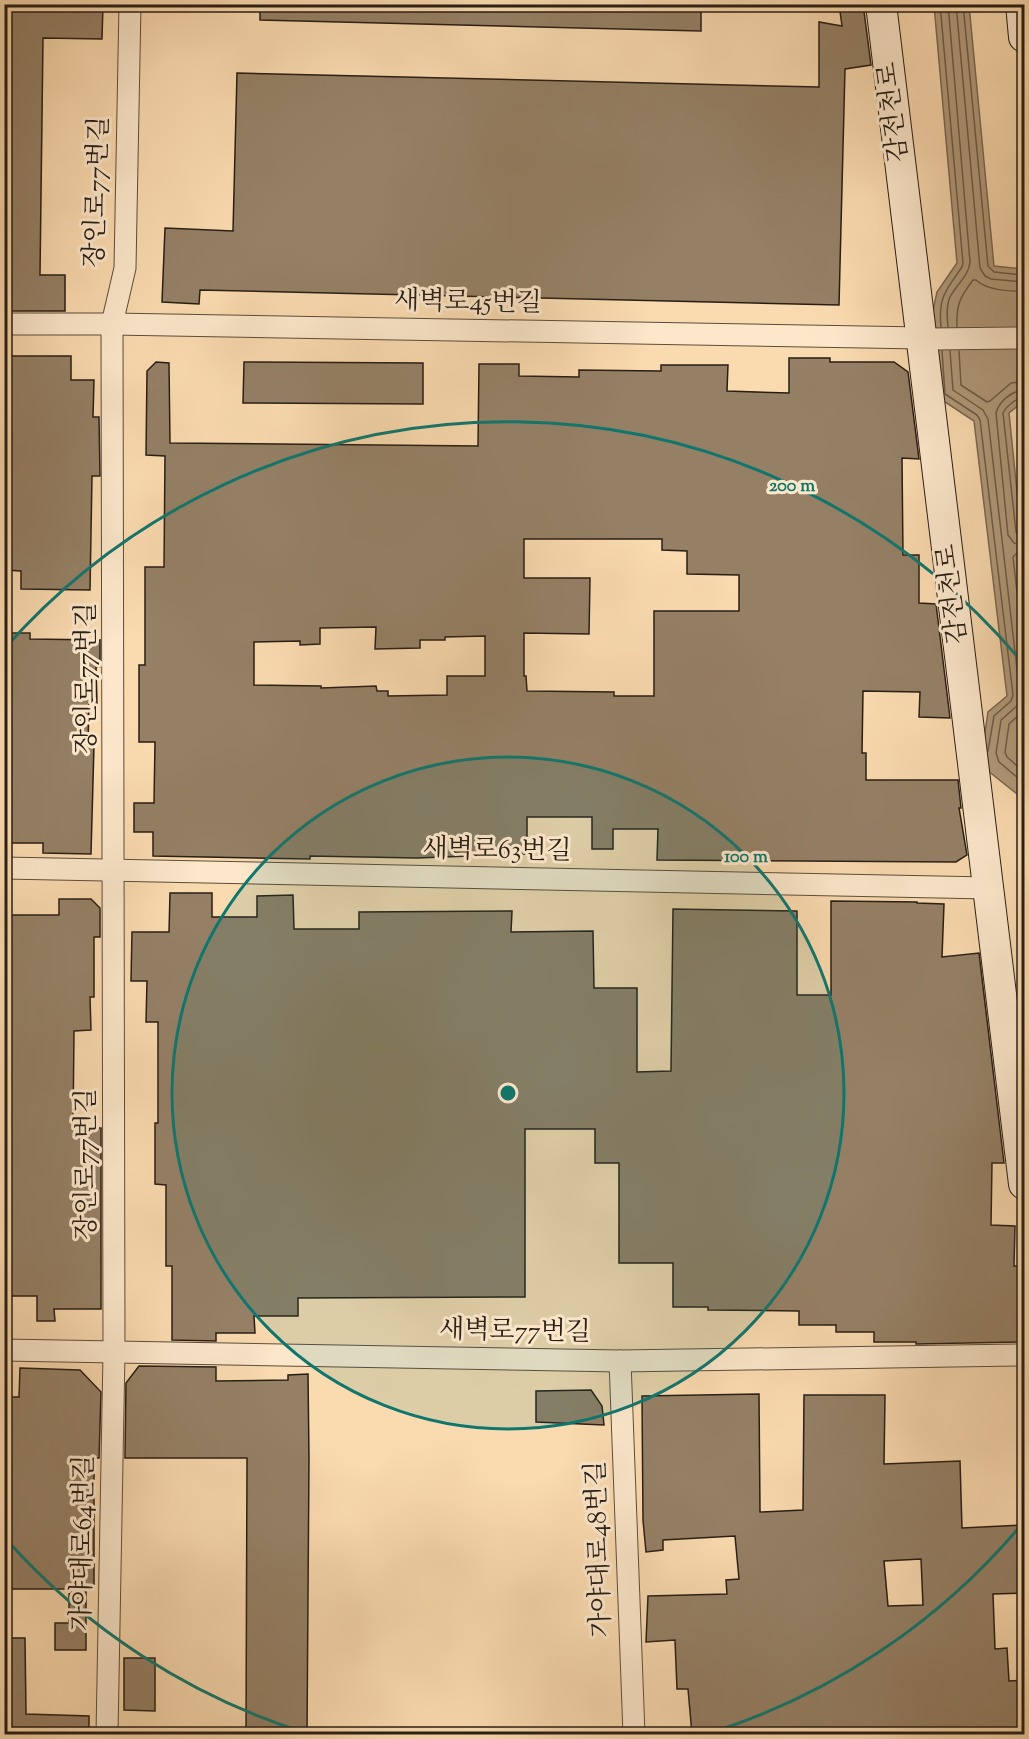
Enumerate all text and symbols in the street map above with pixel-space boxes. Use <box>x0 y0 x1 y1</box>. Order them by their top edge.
street label: 감전천로 <box>870 60 918 164</box>
street label: 장인로77번길 <box>77 116 119 268</box>
street label: 새벽로45번길 <box>394 283 542 323</box>
text: 200 m <box>769 474 815 500</box>
street label: 감전천로 <box>929 542 977 646</box>
street label: 장인로77번길 <box>69 602 106 754</box>
street label: 새벽로63번길 <box>422 831 572 871</box>
text: 100 m <box>724 845 768 871</box>
centre of rings <box>498 1083 518 1103</box>
street label: 장인로77번길 <box>69 1088 106 1240</box>
street label: 새벽로77번길 <box>439 1312 591 1352</box>
street label: 가야대로64번길 <box>64 1455 104 1631</box>
street label: 가야대로48번길 <box>578 1460 622 1638</box>

